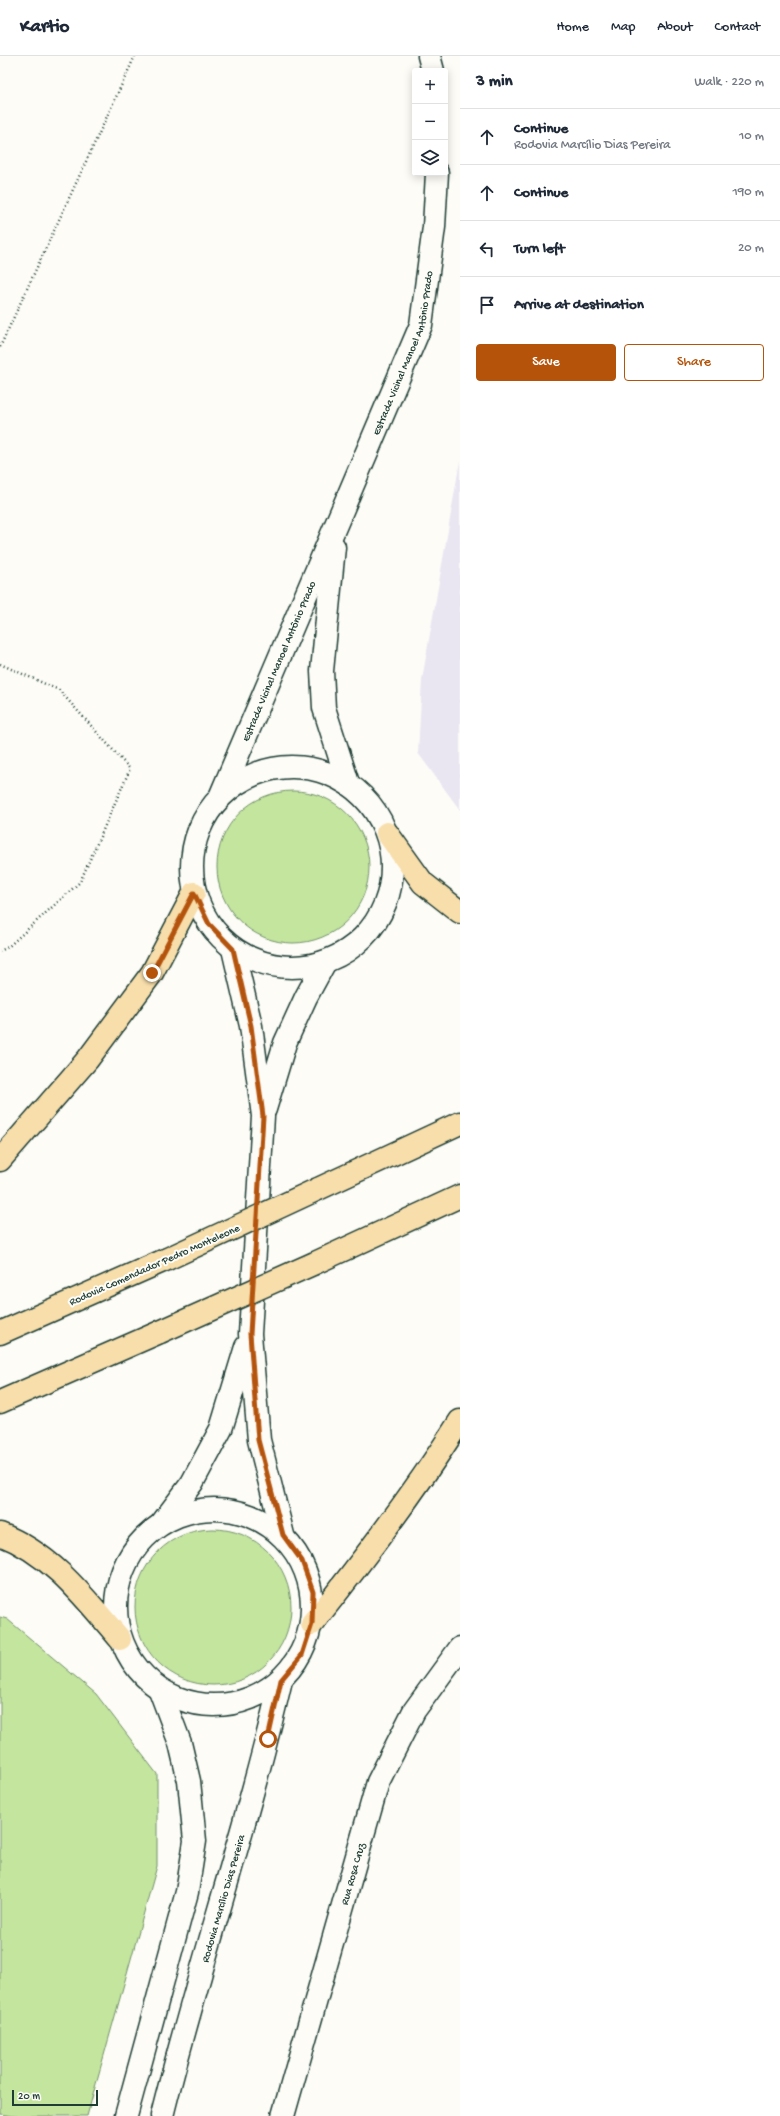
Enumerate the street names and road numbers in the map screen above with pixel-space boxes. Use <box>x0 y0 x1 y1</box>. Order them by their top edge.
street label: Estrada Vicinal Manoel Antônio Prado <box>371 270 436 437</box>
street label: Estrada Vicinal Manoel Antônio Prado <box>240 579 319 744</box>
street label: Rodovia Comendador Pedro Monteleone <box>68 1223 242 1309</box>
street label: Rodovia Marcílio Dias Pereira <box>200 1833 249 1964</box>
street label: Rua Rosa Cruz <box>339 1841 369 1906</box>

